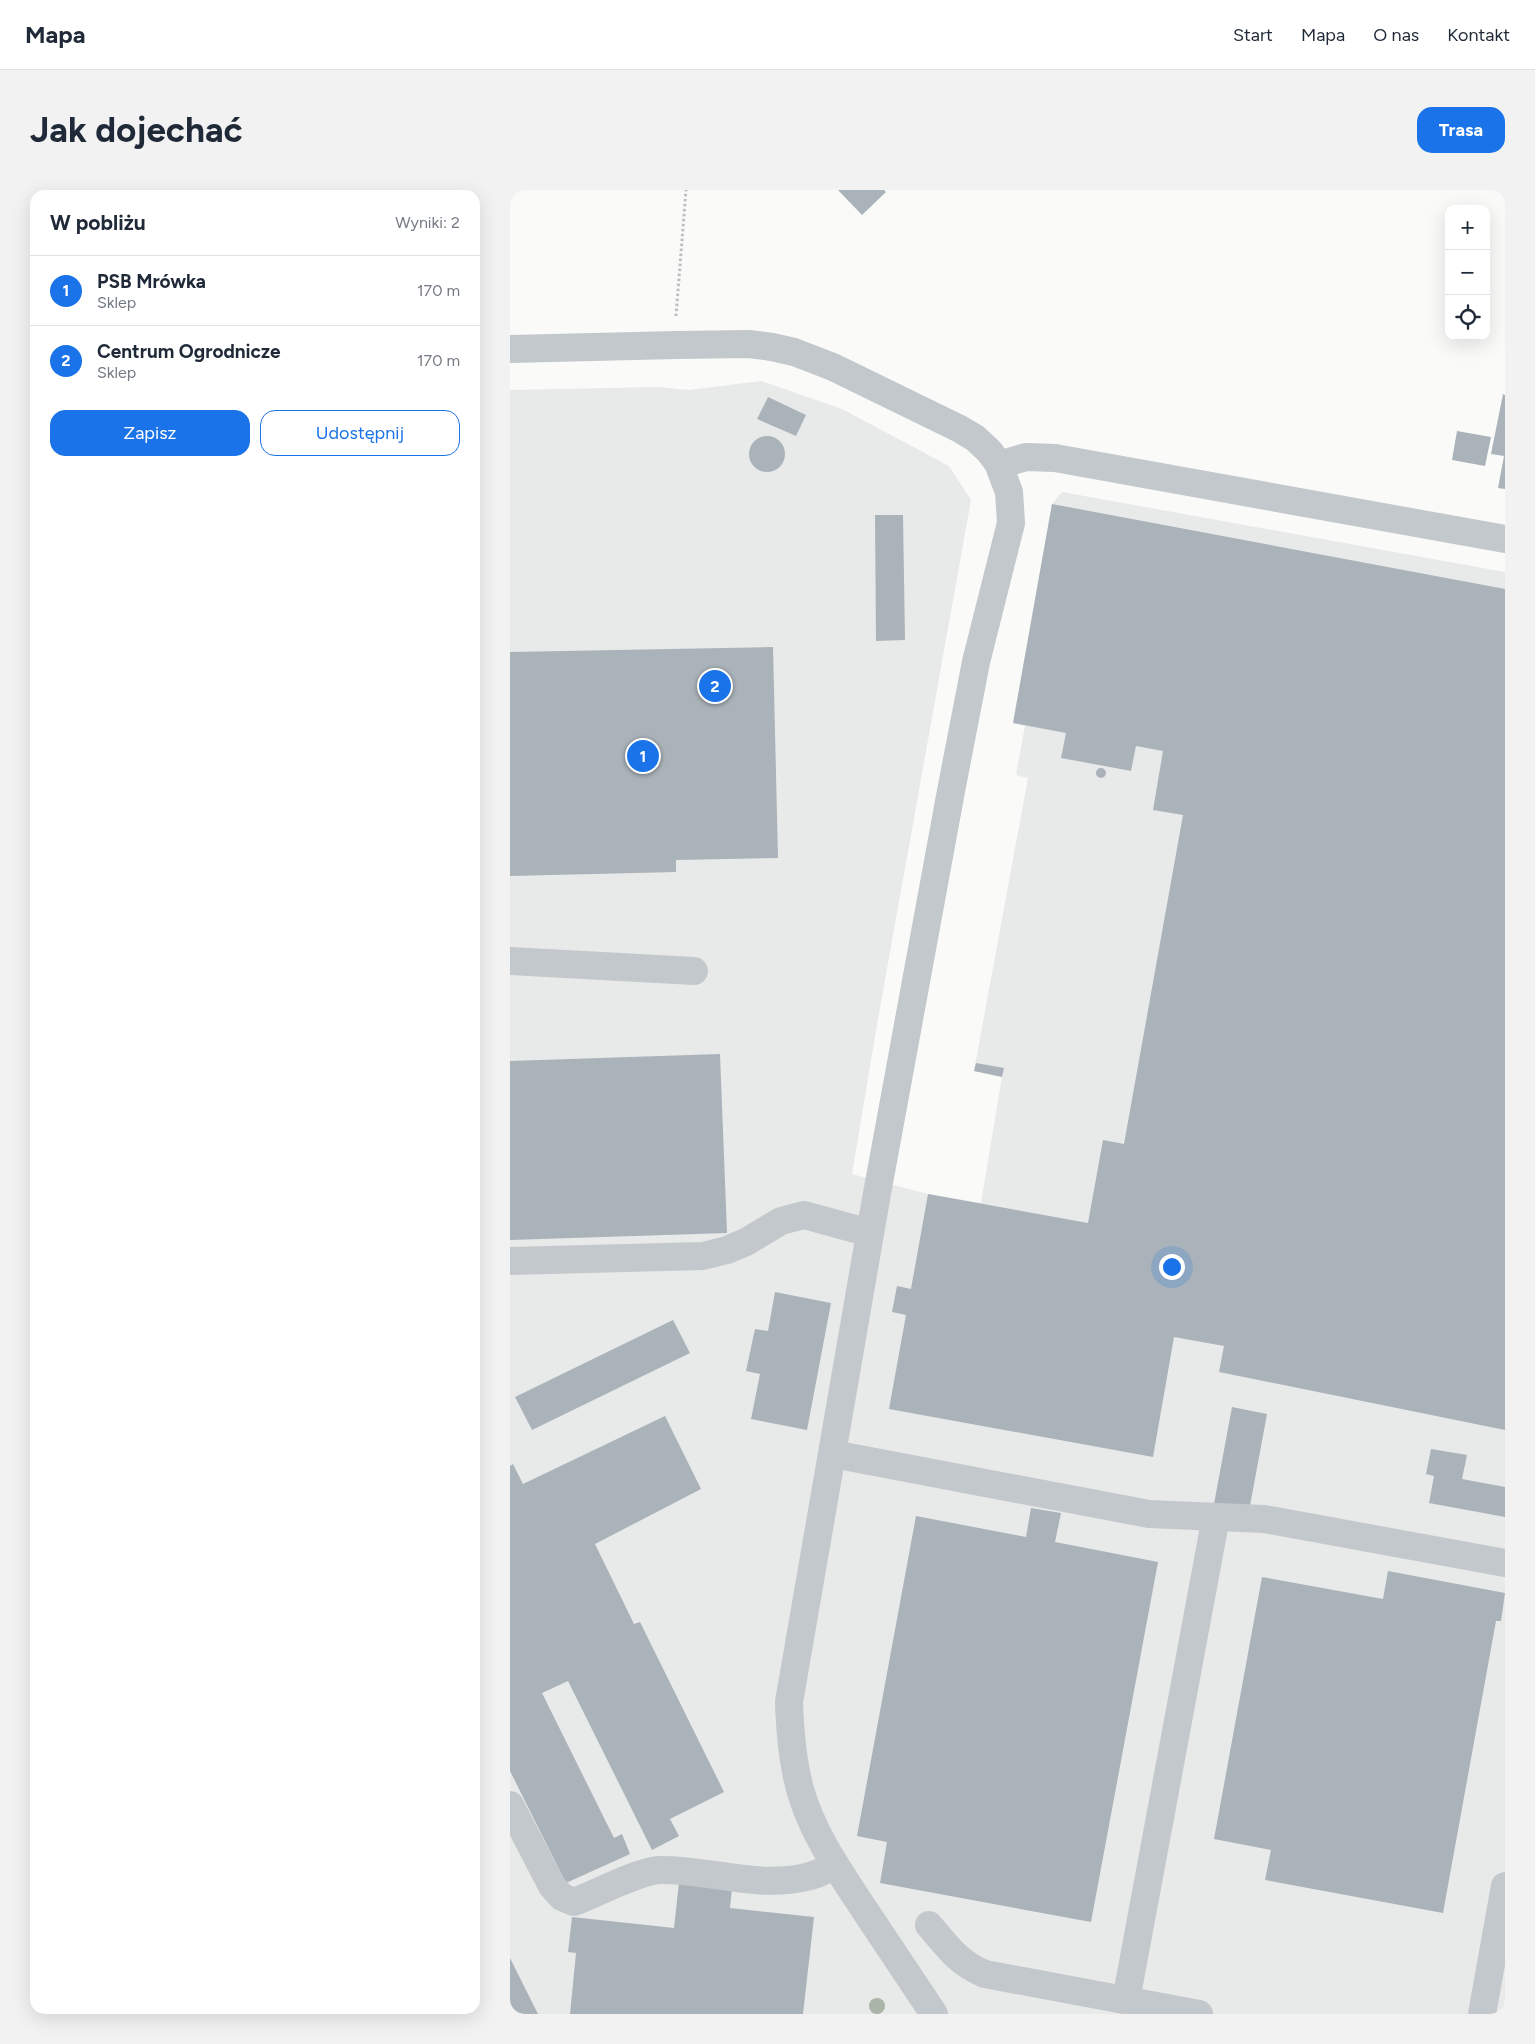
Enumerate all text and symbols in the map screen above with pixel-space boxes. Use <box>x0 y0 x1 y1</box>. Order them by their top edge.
text: Mapa <box>25 20 86 49</box>
text: Start <box>1233 24 1273 46</box>
text: Mapa <box>1301 24 1345 46</box>
text: O nas <box>1373 24 1419 46</box>
text: Kontakt <box>1447 24 1510 46</box>
button: Trasa <box>1417 107 1505 153</box>
text: Jak dojechać <box>30 109 243 151</box>
map controls <box>1445 205 1490 340</box>
button: + <box>1445 205 1490 250</box>
text: W pobliżu <box>50 210 146 235</box>
text: Wyniki: 2 <box>395 213 460 232</box>
button: − <box>1445 250 1490 295</box>
text: PSB Mrówka <box>97 270 206 293</box>
text: 1 <box>63 281 69 300</box>
text: 170 m <box>417 281 460 300</box>
text: Sklep <box>97 293 136 312</box>
button: locate <box>1445 295 1490 340</box>
text: Centrum Ogrodnicze <box>97 340 280 363</box>
text: 2 <box>61 351 71 370</box>
text: 170 m <box>417 351 460 370</box>
text: Sklep <box>97 363 136 382</box>
button: Zapisz <box>50 410 250 456</box>
button: Udostępnij <box>260 410 460 456</box>
pin: 2 <box>699 667 731 705</box>
pin: 1 <box>627 737 659 775</box>
your location <box>1159 1254 1185 1280</box>

